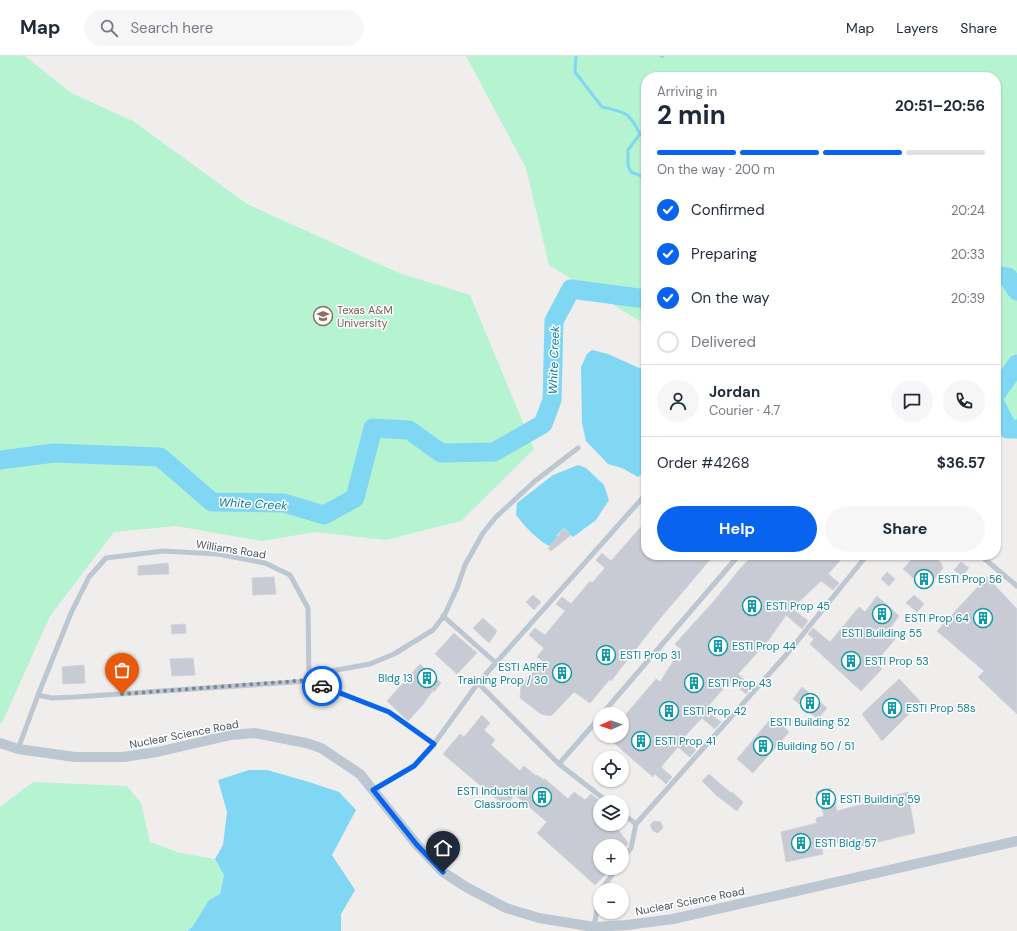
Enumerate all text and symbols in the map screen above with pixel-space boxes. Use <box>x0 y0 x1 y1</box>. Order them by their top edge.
search box <box>84 10 364 46</box>
text: Map <box>20 15 60 40</box>
icon: search <box>98 17 120 39</box>
text: Search here <box>130 18 213 38</box>
text: Map <box>846 19 874 37</box>
text: Layers <box>896 19 938 37</box>
text: Share <box>960 19 997 37</box>
text: Arriving in <box>657 83 717 100</box>
text: 20:51–20:56 <box>895 96 985 116</box>
text: 2 min <box>657 98 726 132</box>
text: On the way · 200 m <box>657 161 775 178</box>
icon: check <box>657 199 679 221</box>
text: Confirmed <box>691 200 765 220</box>
text: 20:24 <box>951 202 985 219</box>
icon: check <box>657 243 679 265</box>
text: Preparing <box>691 244 757 264</box>
text: 20:33 <box>951 246 985 263</box>
icon: check <box>657 287 679 309</box>
text: On the way <box>691 288 770 308</box>
text: 20:39 <box>951 290 985 307</box>
place label: Texas A&M University <box>337 303 393 330</box>
school or university icon: Texas A&M University <box>312 305 334 327</box>
water label: White Creek <box>545 324 563 395</box>
text: Delivered <box>691 332 756 352</box>
button: person <box>657 380 699 422</box>
button: chat <box>891 380 933 422</box>
button: phone <box>943 380 985 422</box>
text: Jordan <box>709 382 760 402</box>
text: Courier · 4.7 <box>709 402 780 419</box>
text: Order #4268 <box>657 453 750 473</box>
text: $36.57 <box>937 453 985 473</box>
water label: White Creek <box>218 494 289 514</box>
button: Help <box>657 506 817 552</box>
button: Share <box>825 506 985 552</box>
street label: Williams Road <box>195 537 267 561</box>
building icon: ESTI Prop 56 <box>913 568 935 590</box>
place label: ESTI Prop 56 <box>938 572 1002 586</box>
building icon: ESTI Prop 45 <box>741 595 763 617</box>
place label: ESTI Prop 45 <box>766 599 830 613</box>
building icon: ESTI Building 55 <box>871 603 893 625</box>
building icon: ESTI Prop 64 <box>972 607 994 629</box>
place label: ESTI Prop 64 <box>905 611 969 625</box>
place label: ESTI Building 55 <box>842 626 923 640</box>
building icon: ESTI Prop 44 <box>707 635 729 657</box>
place label: ESTI Prop 44 <box>732 639 796 653</box>
building icon: ESTI Prop 31 <box>595 644 617 666</box>
place label: ESTI Prop 31 <box>620 648 680 662</box>
building icon: ESTI Prop 53 <box>840 650 862 672</box>
pin <box>105 653 139 694</box>
place label: ESTI Prop 53 <box>865 654 929 668</box>
icon: bag <box>111 659 133 681</box>
place label: ESTI ARFF Training Prop / 30 <box>458 660 548 687</box>
building icon: ESTI ARFF Training Prop / 30 <box>551 662 573 684</box>
courier <box>302 666 342 706</box>
building icon: Bldg 13 <box>416 667 438 689</box>
place label: Bldg 13 <box>378 671 413 685</box>
building icon: ESTI Prop 43 <box>683 672 705 694</box>
icon: car <box>311 675 333 697</box>
place label: ESTI Prop 43 <box>708 676 772 690</box>
building icon: ESTI Building 52 <box>799 692 821 714</box>
building icon: ESTI Prop 58s <box>881 697 903 719</box>
building icon: ESTI Prop 42 <box>658 700 680 722</box>
place label: ESTI Prop 58s <box>906 701 976 715</box>
place label: ESTI Prop 42 <box>683 704 747 718</box>
north arrow <box>593 707 629 743</box>
map controls <box>593 707 629 919</box>
place label: ESTI Building 52 <box>770 715 850 729</box>
street label: Nuclear Science Road <box>128 717 240 751</box>
building icon: ESTI Prop 41 <box>630 730 652 752</box>
place label: ESTI Prop 41 <box>655 734 716 748</box>
building icon: Building 50 / 51 <box>752 735 774 757</box>
place label: Building 50 / 51 <box>777 739 854 753</box>
button: locate <box>593 751 629 787</box>
place label: ESTI Industrial Classroom <box>457 784 528 811</box>
building icon: ESTI Industrial Classroom <box>531 786 553 808</box>
building icon: ESTI Building 59 <box>815 788 837 810</box>
place label: ESTI Building 59 <box>840 792 920 806</box>
button: layers <box>593 795 629 831</box>
pin <box>426 831 460 872</box>
building icon: ESTI Bldg 57 <box>790 832 812 854</box>
place label: ESTI Bldg 57 <box>815 836 877 850</box>
icon: home <box>432 837 454 859</box>
button: + <box>593 839 629 875</box>
button: − <box>593 883 629 919</box>
street label: Nuclear Science Road <box>634 884 746 918</box>

